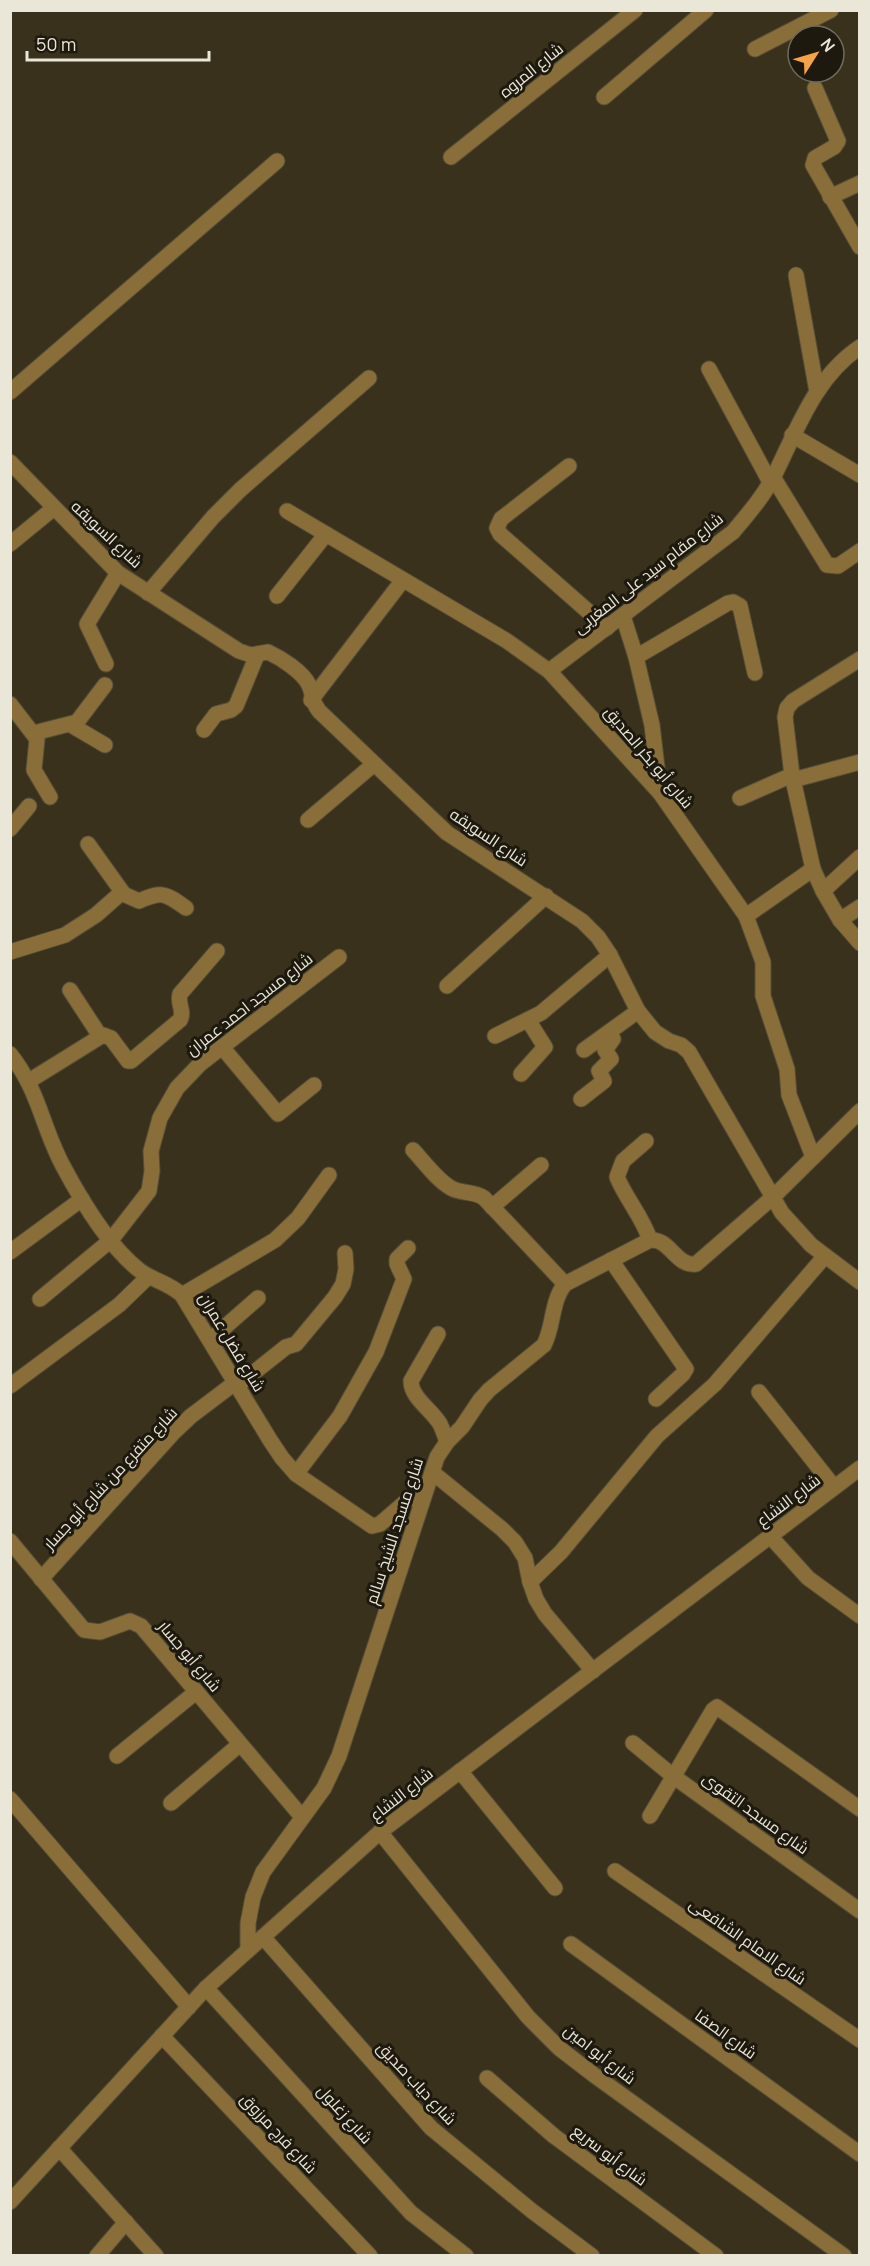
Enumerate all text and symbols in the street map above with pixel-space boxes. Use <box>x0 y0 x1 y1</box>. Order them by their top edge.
scale bar <box>27 24 208 62</box>
north arrow <box>786 24 846 84</box>
text: 50 m <box>36 32 76 56</box>
text: N <box>816 34 840 56</box>
street label: شارع المروه <box>494 37 568 103</box>
street label: شارع السويقه <box>66 495 147 573</box>
street label: شارع مقام سيد على المغربى <box>568 507 728 639</box>
street label: شارع أبو بكر الصديق <box>599 701 698 814</box>
street label: شارع السويقه <box>445 803 532 872</box>
street label: شارع مسجد احمد عمران <box>181 947 318 1061</box>
street label: شارع فضل عمران <box>193 1288 270 1396</box>
street label: شارع متفرع من شارع أبو جسار <box>37 1402 183 1556</box>
street label: شارع مسجد الشيخ سالم <box>360 1455 429 1607</box>
street label: شارع النشاع <box>751 1469 825 1532</box>
street label: شارع أبو جسار <box>152 1615 226 1697</box>
street label: شارع النشاع <box>365 1762 438 1827</box>
street label: شارع مسجد التقوى <box>698 1767 814 1860</box>
street label: شارع الامام الشافعى <box>684 1892 811 1990</box>
street label: شارع الصفا <box>690 2004 761 2065</box>
street label: شارع أبو امين <box>559 2019 641 2090</box>
street label: شارع دياب صديق <box>372 2036 462 2130</box>
street label: شارع زغلول <box>312 2080 377 2149</box>
street label: شارع فرج مرزوق <box>235 2088 322 2179</box>
street label: شارع أبو سريع <box>567 2120 652 2191</box>

